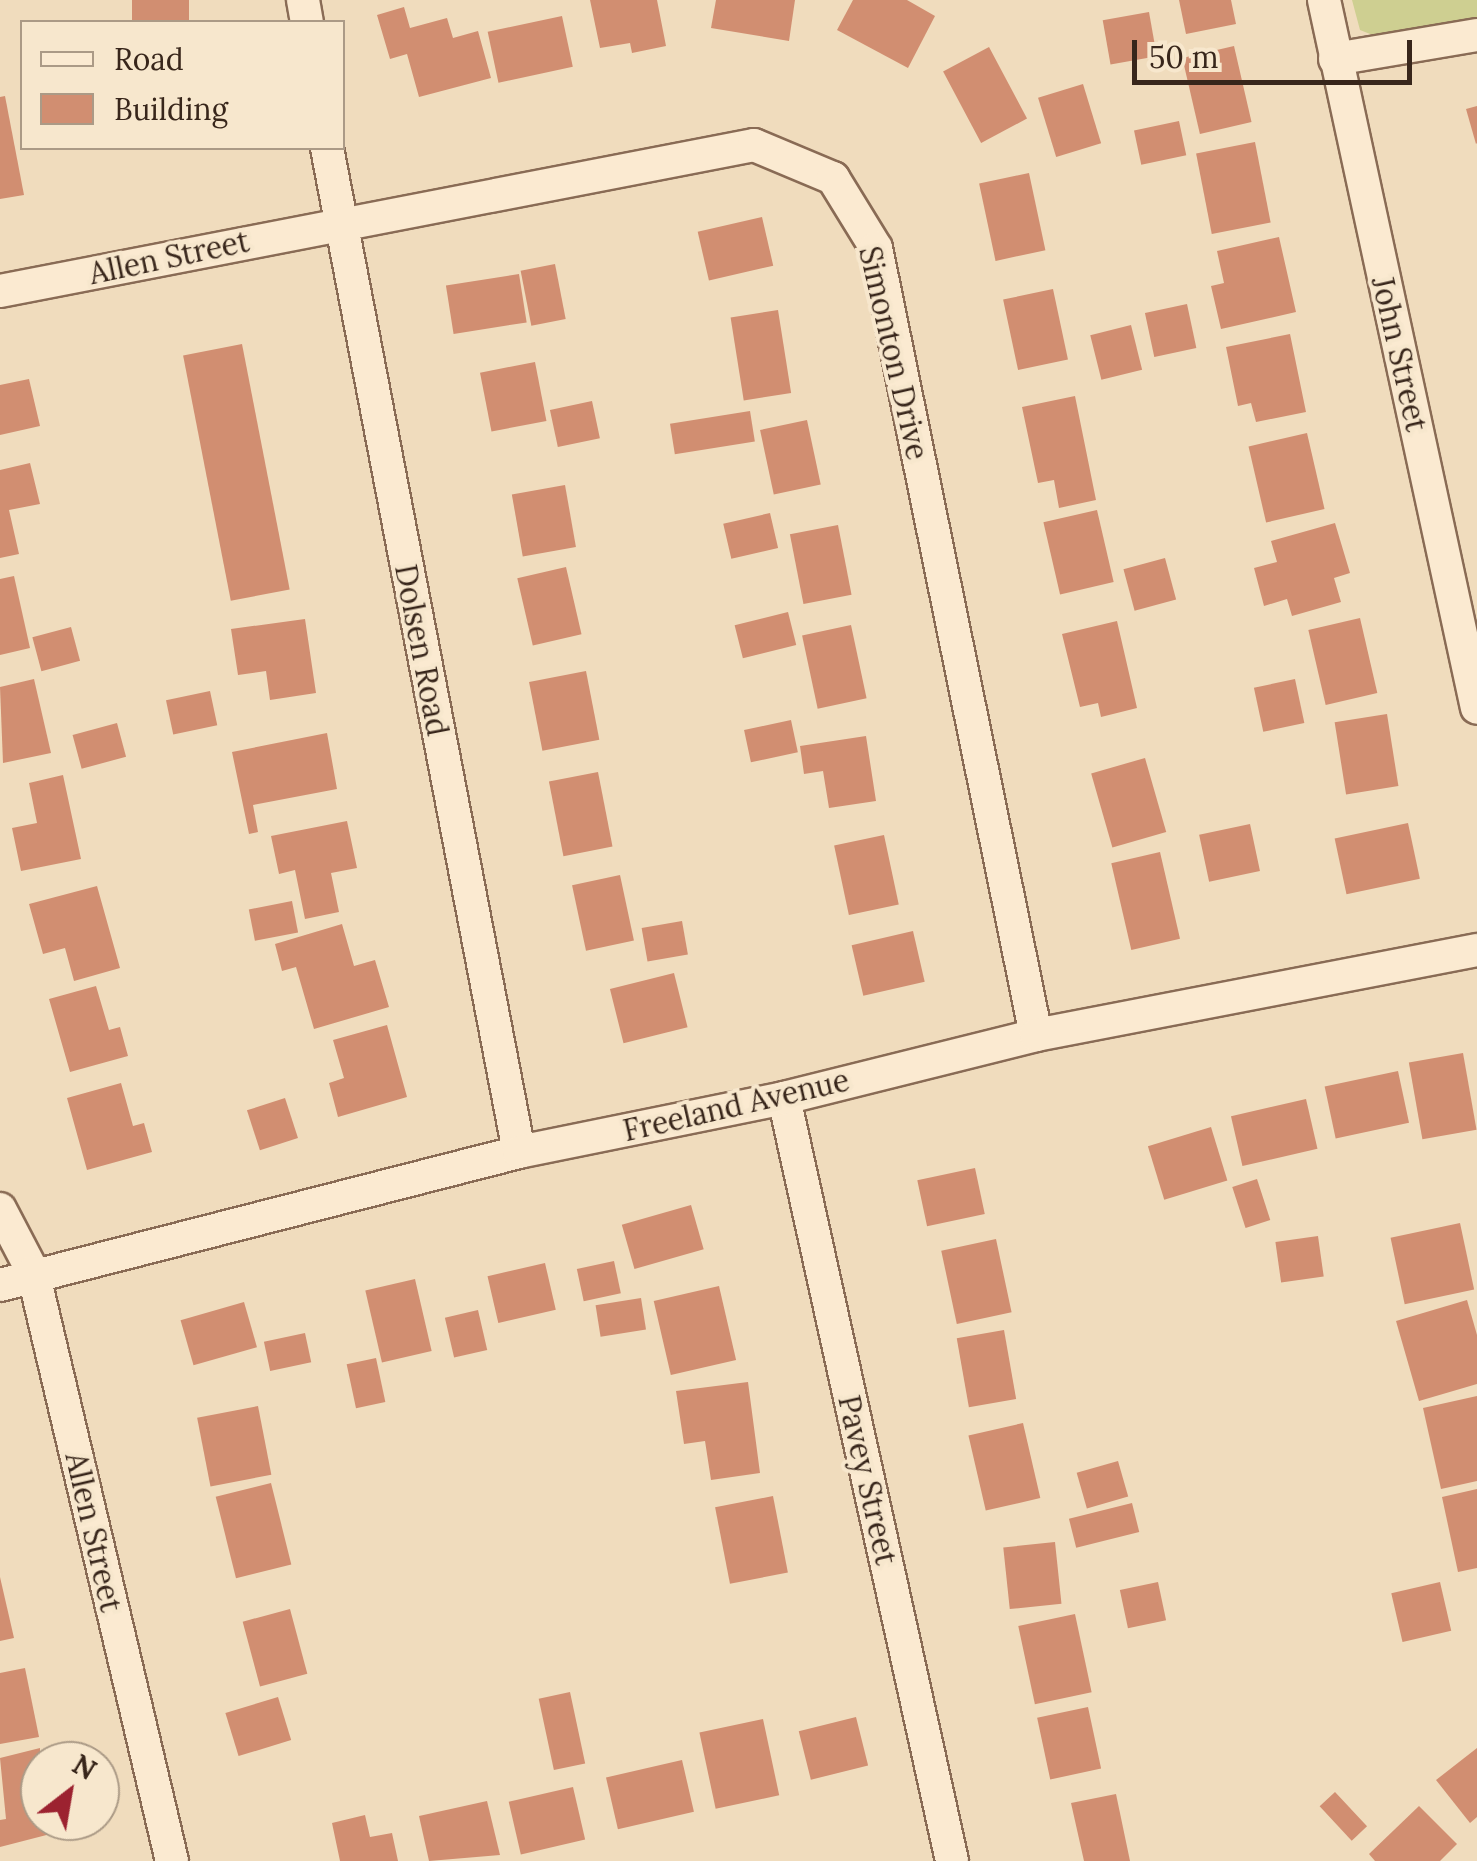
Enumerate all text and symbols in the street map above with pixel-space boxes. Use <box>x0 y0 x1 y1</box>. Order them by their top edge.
legend <box>20 20 345 150</box>
scale bar <box>1137 20 1417 82</box>
text: 50 m <box>1149 38 1219 76</box>
text: Road <box>114 40 184 78</box>
text: Building <box>114 90 228 128</box>
street label: Allen Street <box>86 222 252 292</box>
street label: Simonton Drive <box>852 243 936 463</box>
street label: John Street <box>1365 273 1435 435</box>
street label: Dolsen Road <box>388 561 456 739</box>
street label: Freeland Avenue <box>620 1062 852 1148</box>
street label: Pavey Street <box>831 1392 905 1568</box>
street label: Allen Street <box>58 1449 130 1615</box>
north arrow <box>20 1741 120 1841</box>
text: N <box>66 1746 103 1788</box>

